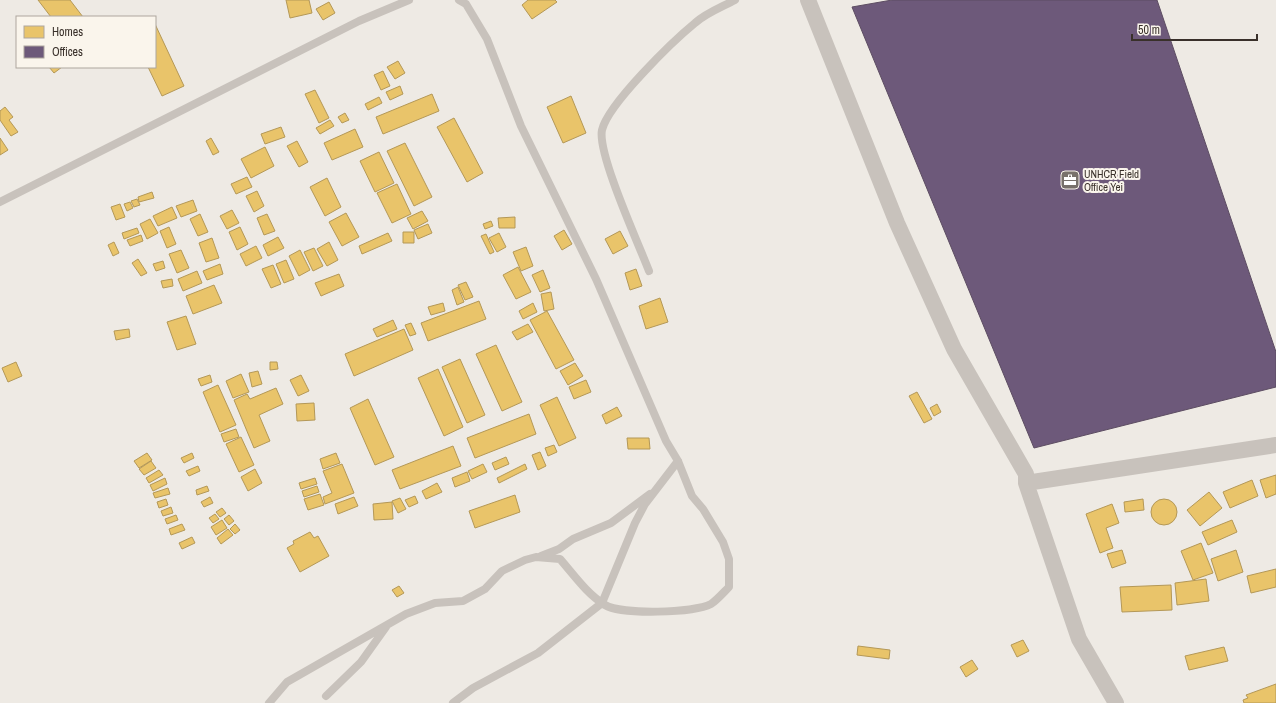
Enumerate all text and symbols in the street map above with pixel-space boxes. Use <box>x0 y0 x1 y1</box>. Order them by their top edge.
legend <box>16 16 156 68</box>
scale bar <box>1132 16 1257 42</box>
text: 50 m <box>1138 22 1160 38</box>
text: Homes <box>52 24 83 40</box>
text: Offices <box>52 44 83 60</box>
place label: UNHCR Field Office Yei <box>1084 167 1139 194</box>
office icon: UNHCR Field Office Yei <box>1059 169 1081 191</box>

